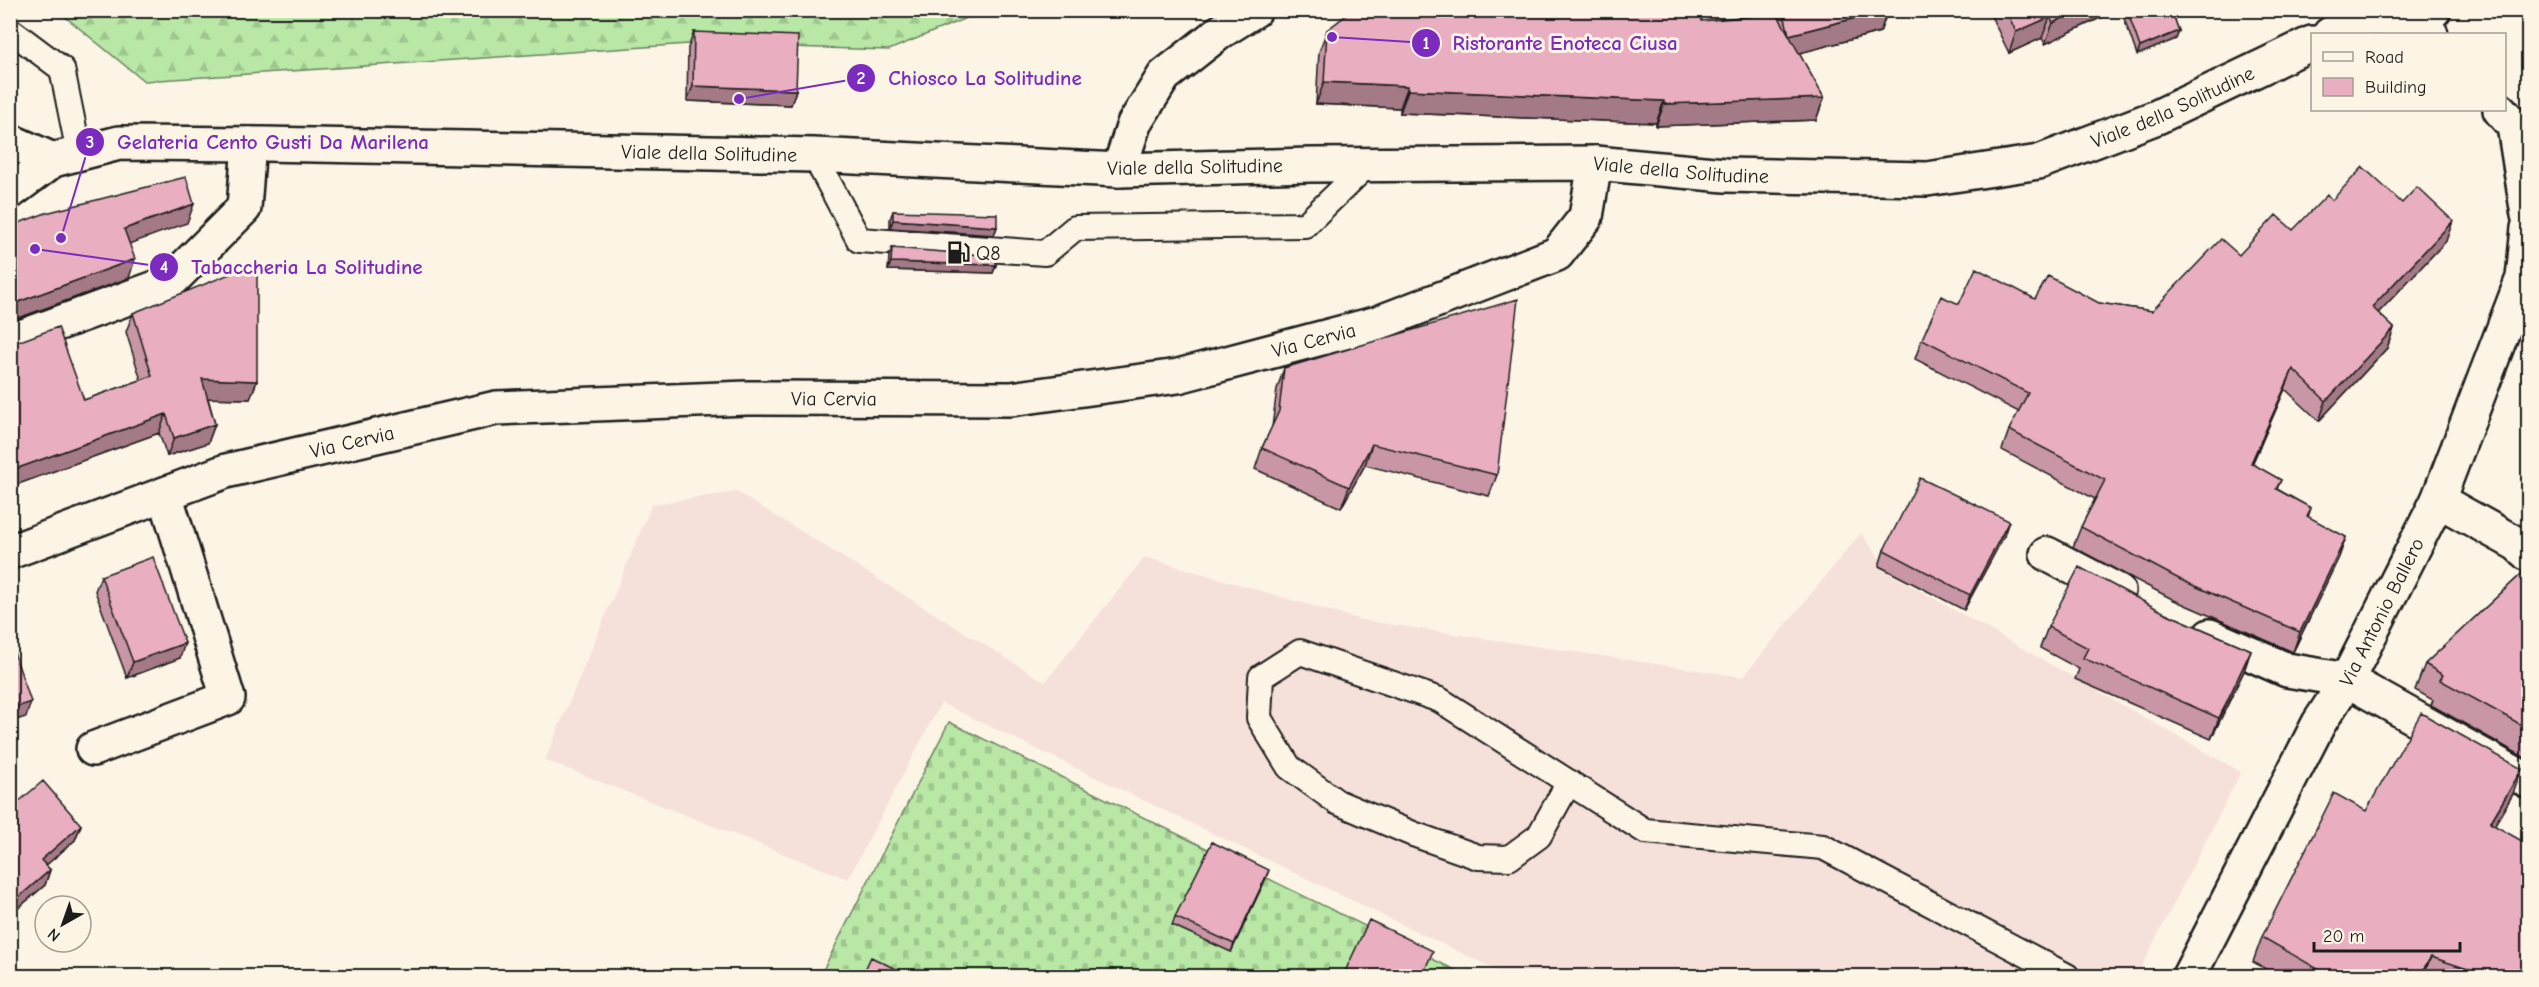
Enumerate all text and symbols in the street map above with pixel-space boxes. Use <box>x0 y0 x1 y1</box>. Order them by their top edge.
callout: Ristorante Enoteca Ciusa <box>1411 24 1690 63</box>
text: Ristorante Enoteca Ciusa <box>1452 31 1678 55</box>
text: 1 <box>1422 33 1430 54</box>
legend <box>2311 33 2506 111</box>
text: Road <box>2365 47 2404 68</box>
callout: Chiosco La Solitudine <box>846 59 1093 98</box>
street label: Viale della Solitudine <box>2088 61 2258 153</box>
text: Chiosco La Solitudine <box>888 66 1082 90</box>
text: 2 <box>857 68 866 89</box>
text: Building <box>2365 77 2427 98</box>
callout: Gelateria Cento Gusti Da Marilena <box>75 122 441 161</box>
text: Gelateria Cento Gusti Da Marilena <box>117 130 429 154</box>
text: 3 <box>86 132 94 153</box>
street label: Viale della Solitudine <box>621 140 797 166</box>
street label: Viale della Solitudine <box>1592 151 1769 187</box>
street label: Viale della Solitudine <box>1107 154 1283 180</box>
fuel station icon: Q8 <box>945 240 971 266</box>
place label: Q8 <box>976 242 1000 265</box>
callout: Tabaccheria La Solitudine <box>149 248 434 287</box>
text: Tabaccheria La Solitudine <box>191 255 423 279</box>
text: 4 <box>160 257 168 278</box>
street label: Via Cervia <box>1269 318 1358 362</box>
street label: Via Cervia <box>791 387 877 410</box>
street label: Via Cervia <box>308 421 396 463</box>
street label: Via Antonio Ballero <box>2334 534 2429 691</box>
north arrow <box>33 894 93 954</box>
scale bar <box>2314 915 2460 953</box>
text: N <box>44 924 64 945</box>
text: 20 m <box>2323 926 2364 947</box>

